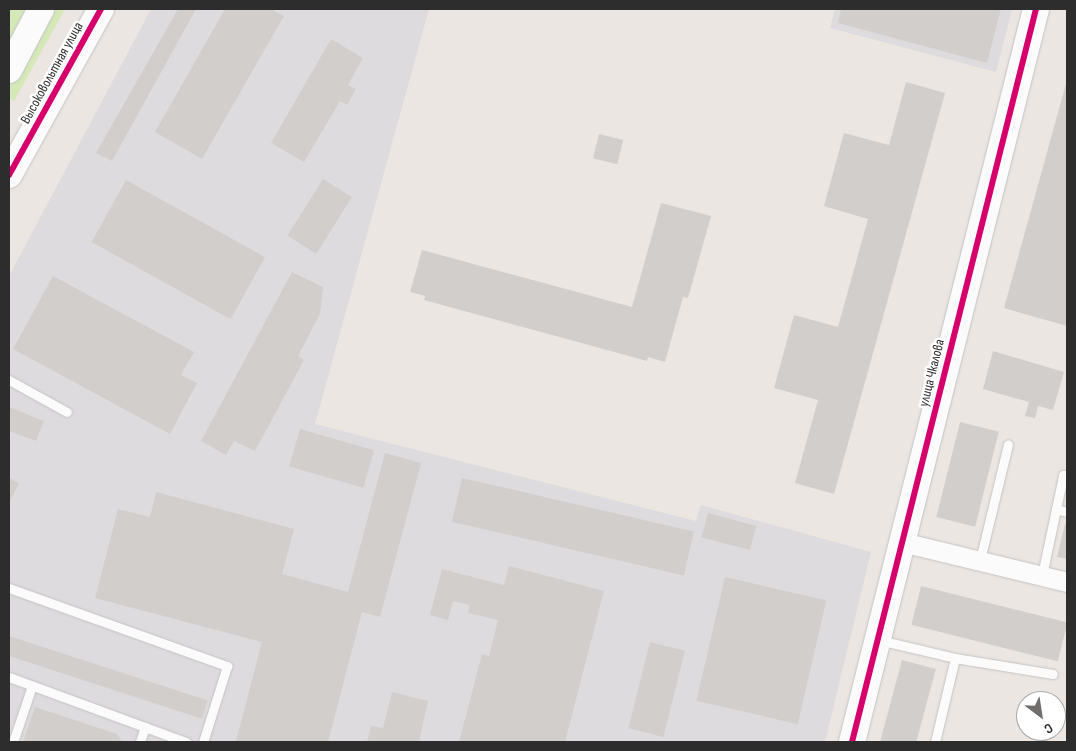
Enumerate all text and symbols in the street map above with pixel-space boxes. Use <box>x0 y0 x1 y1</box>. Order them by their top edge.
street label: Высоковольтная улица <box>17 19 87 127</box>
street label: улица Чкалова <box>916 338 948 408</box>
north arrow <box>1016 691 1066 741</box>
text: С <box>1041 719 1056 738</box>

